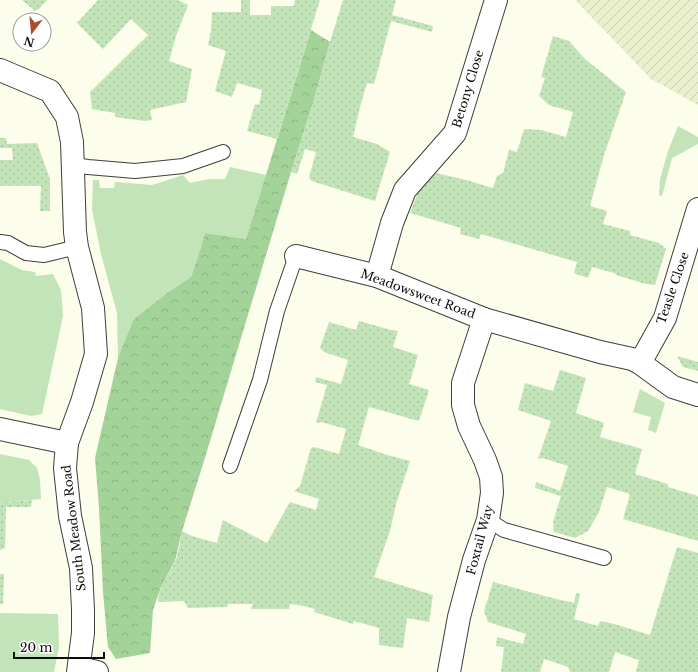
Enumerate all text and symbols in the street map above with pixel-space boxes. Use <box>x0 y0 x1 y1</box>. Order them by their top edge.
north arrow <box>12 12 52 52</box>
text: N <box>22 33 36 50</box>
street label: Betony Close <box>449 48 487 130</box>
street label: Teasle Close <box>653 250 692 326</box>
street label: Meadowsweet Road <box>359 266 478 321</box>
street label: South Meadow Road <box>58 464 89 592</box>
street label: Foxtail Way <box>463 503 496 576</box>
scale bar <box>14 634 104 660</box>
text: 20 m <box>20 640 52 655</box>

